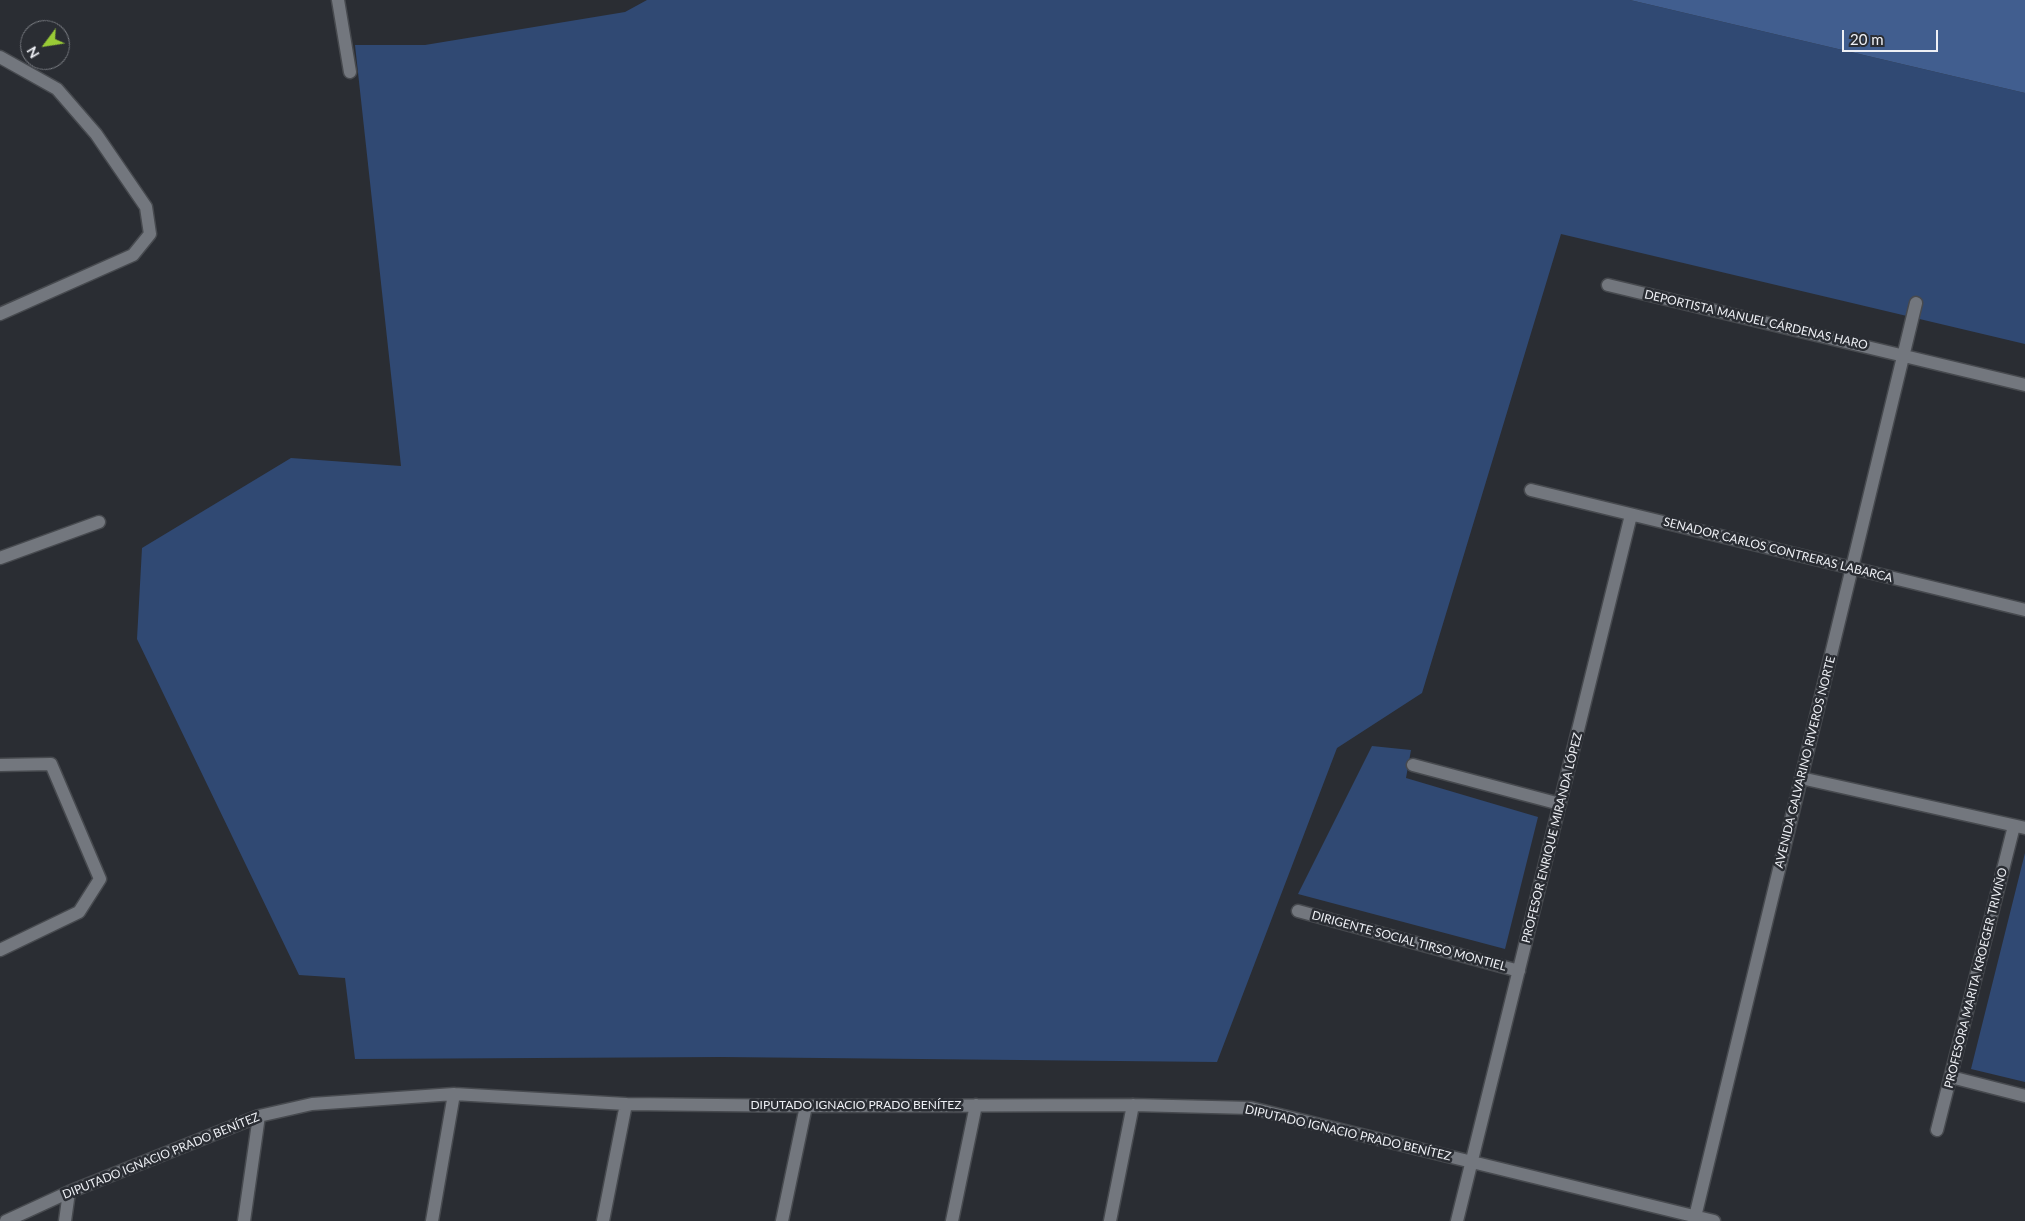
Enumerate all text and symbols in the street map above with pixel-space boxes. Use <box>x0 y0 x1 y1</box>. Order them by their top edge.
north arrow <box>20 20 70 70</box>
scale bar <box>1845 20 1941 52</box>
text: 20 m <box>1850 30 1884 48</box>
text: N <box>23 43 43 61</box>
street label: DEPORTISTA MANUEL CÁRDENAS HARO <box>1643 287 1869 353</box>
street label: SENADOR CARLOS CONTRERAS LABARCA <box>1662 515 1894 585</box>
street label: AVENIDA GALVARINO RIVEROS NORTE <box>1772 655 1838 869</box>
street label: PROFESOR ENRIQUE MIRANDA LÓPEZ <box>1519 731 1585 945</box>
street label: PROFESORA MARITA KROEGER TRIVIÑO <box>1942 866 2010 1090</box>
street label: DIRIGENTE SOCIAL TIRSO MONTIEL <box>1310 908 1508 974</box>
street label: DIPUTADO IGNACIO PRADO BENÍTEZ <box>750 1098 962 1112</box>
street label: DIPUTADO IGNACIO PRADO BENÍTEZ <box>1244 1102 1452 1164</box>
street label: DIPUTADO IGNACIO PRADO BENÍTEZ <box>60 1110 262 1202</box>

